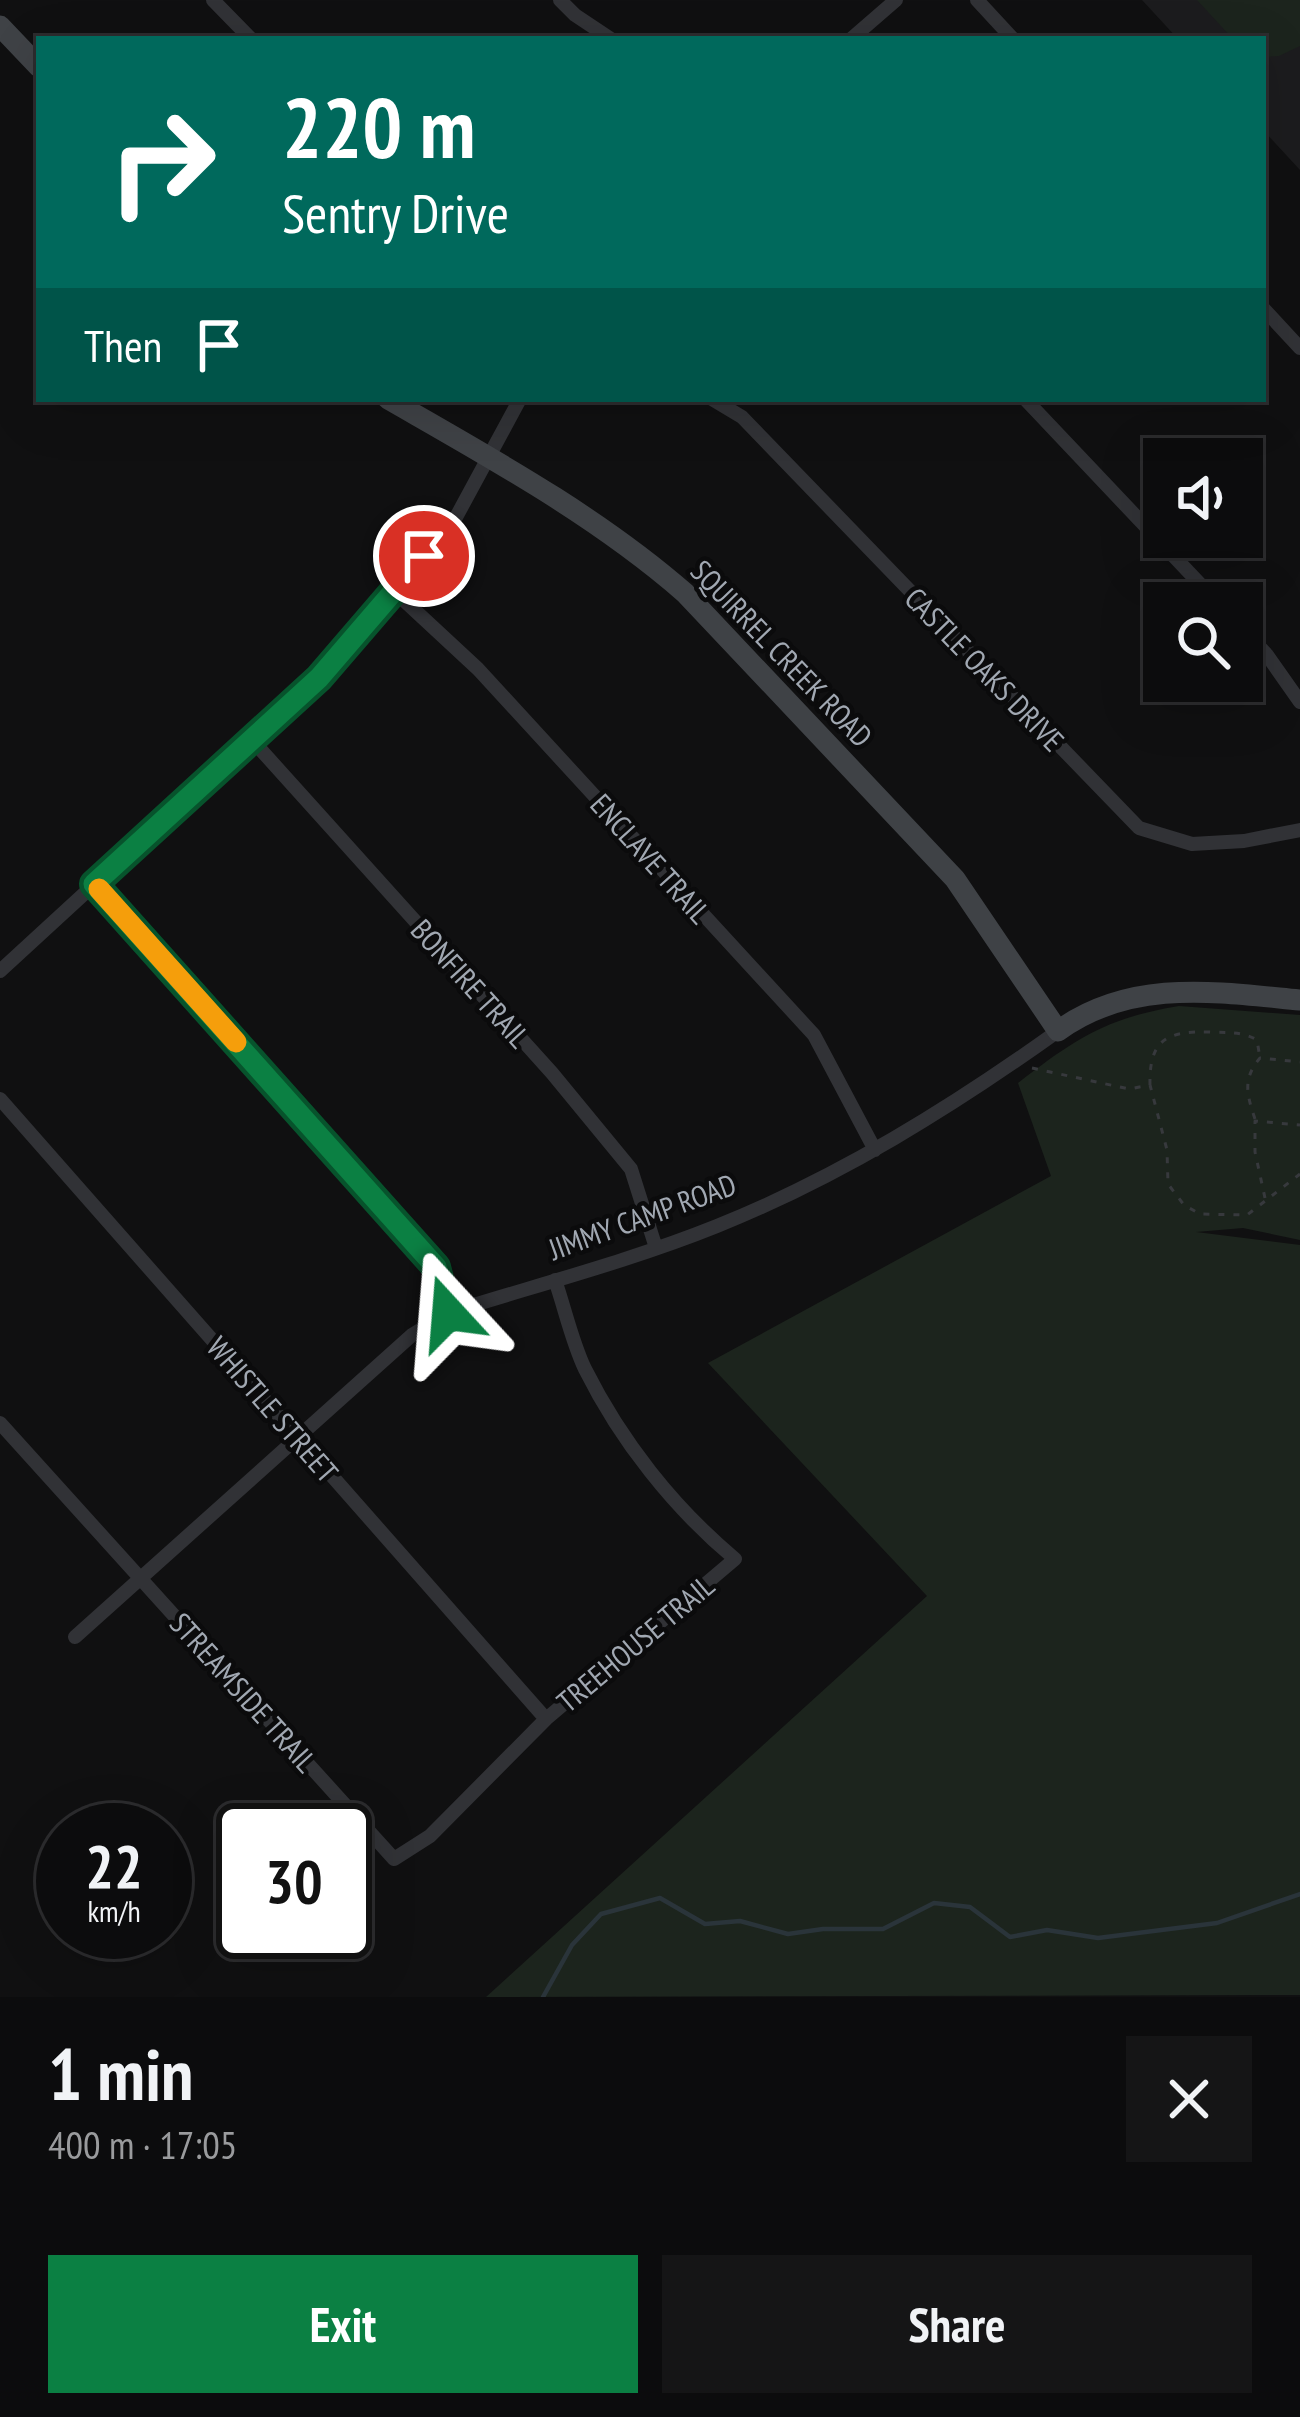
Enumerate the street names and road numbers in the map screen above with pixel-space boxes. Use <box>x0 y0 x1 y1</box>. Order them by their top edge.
street label: SQUIRREL CREEK ROAD <box>683 551 881 755</box>
street label: CASTLE OAKS DRIVE <box>897 579 1073 759</box>
street label: ENCLAVE TRAIL <box>582 785 720 931</box>
street label: BONFIRE TRAIL <box>403 911 539 1056</box>
street label: JIMMY CAMP ROAD <box>542 1164 741 1268</box>
street label: WHISTLE STREET <box>199 1328 347 1490</box>
street label: TREEHOUSE TRAIL <box>548 1565 722 1720</box>
street label: STREAMSIDE TRAIL <box>162 1604 326 1780</box>

